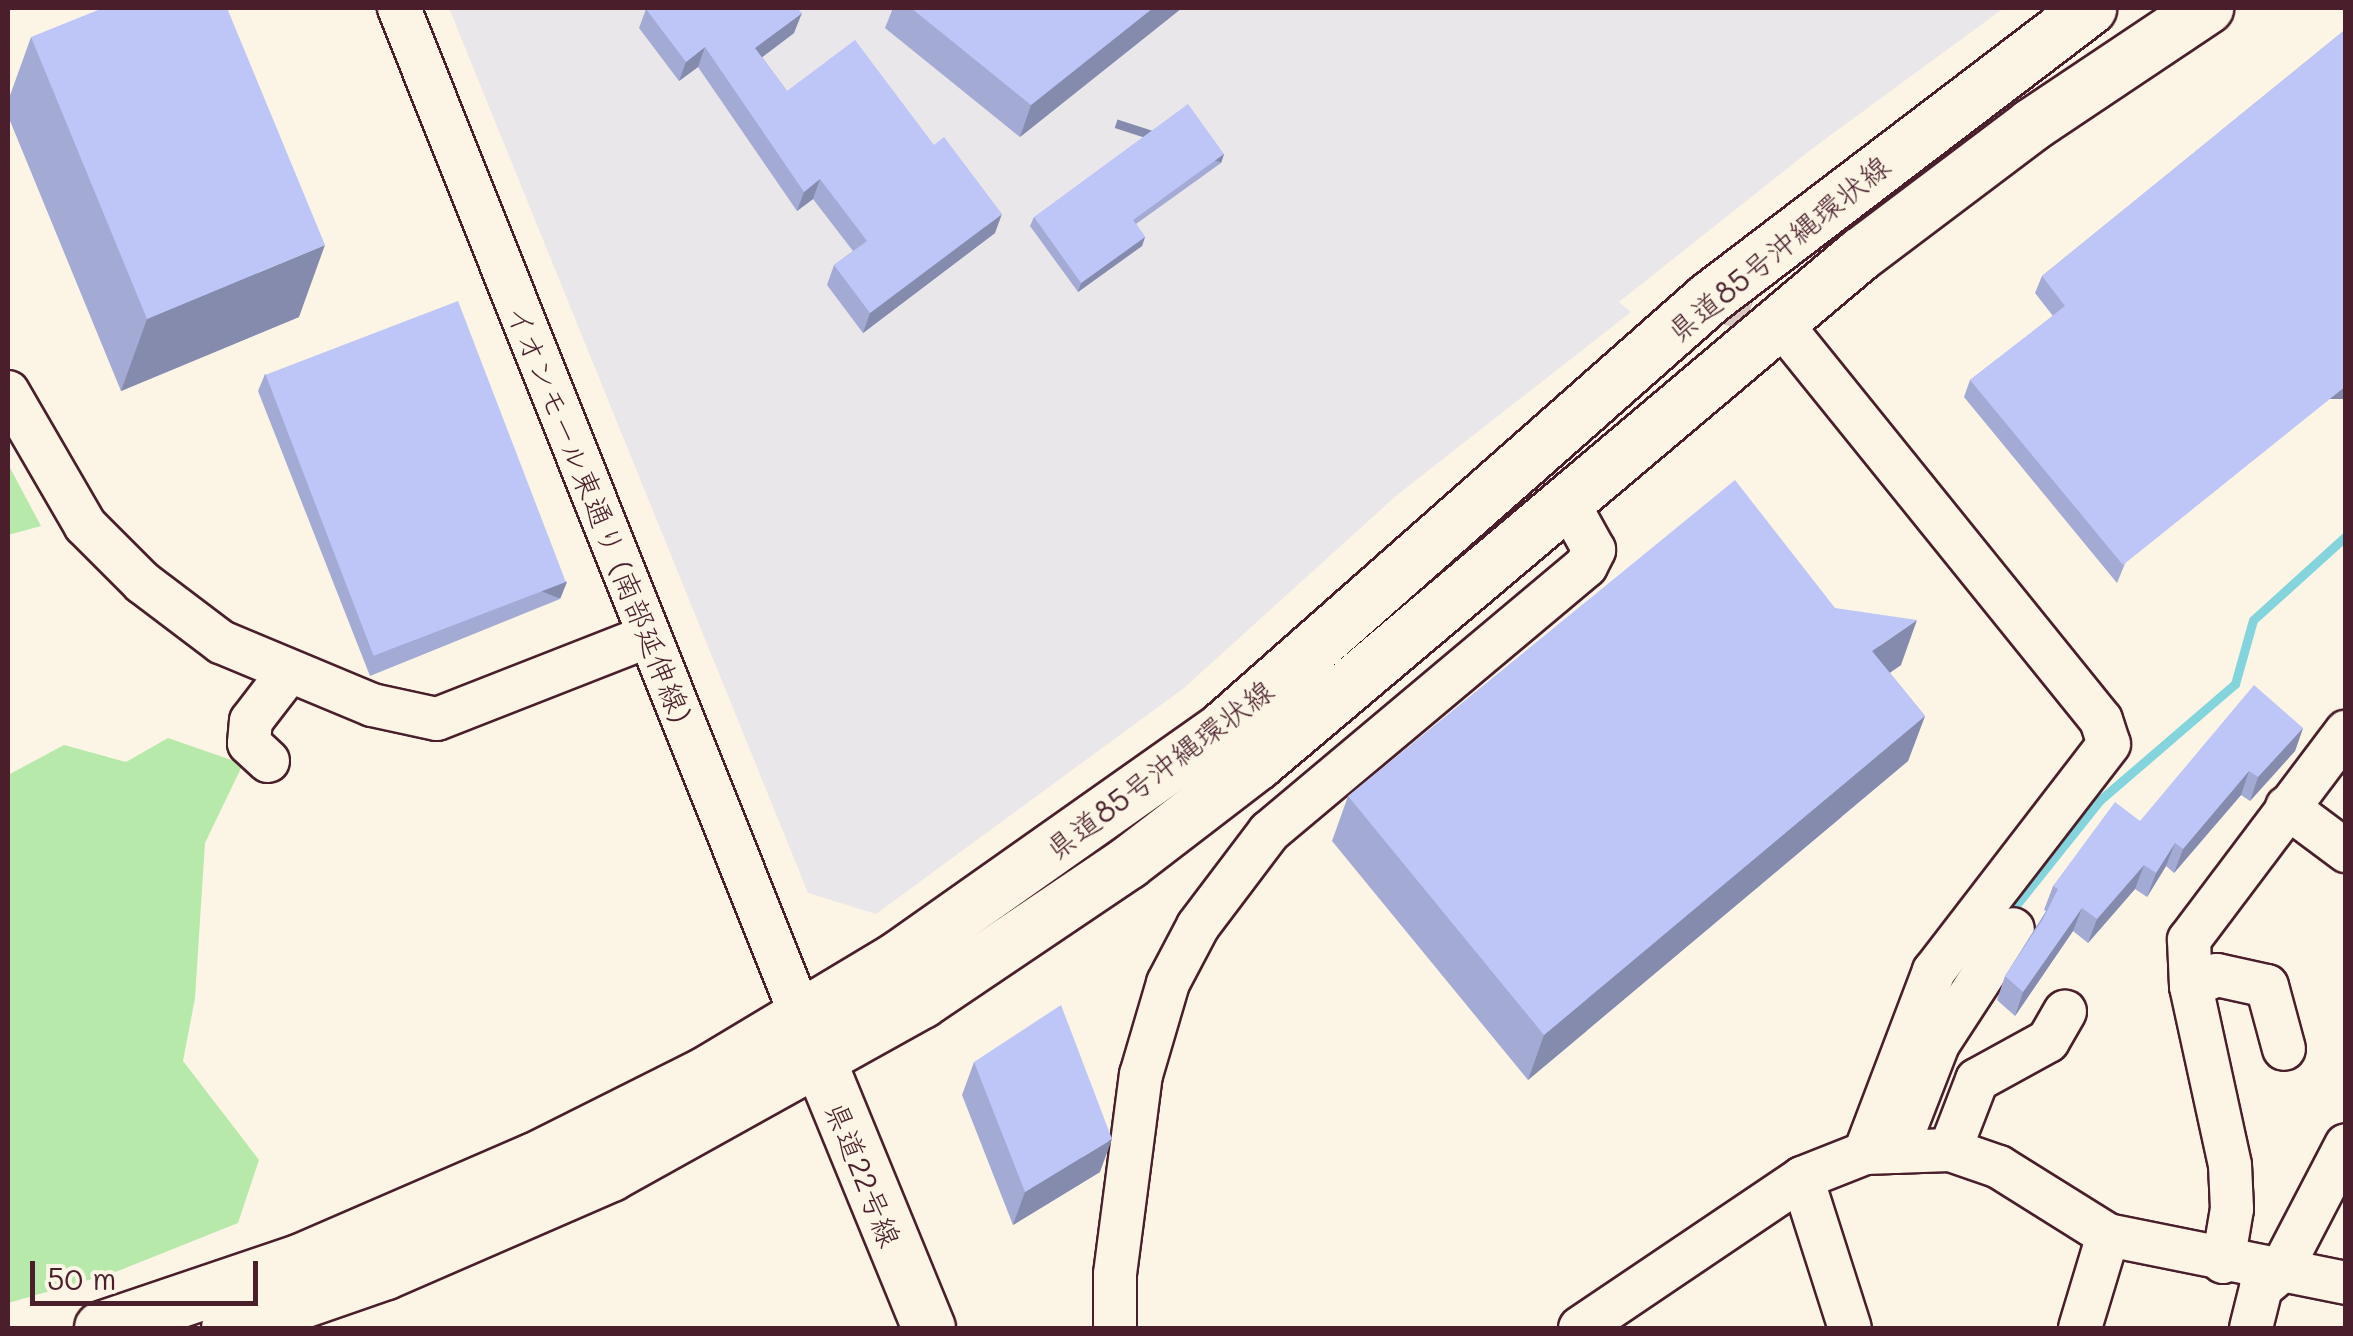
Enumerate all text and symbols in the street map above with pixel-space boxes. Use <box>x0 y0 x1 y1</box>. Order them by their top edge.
street label: 県道85号沖縄環状線 <box>1660 147 1896 349</box>
street label: イオンモール東通り (南部延伸線) <box>499 298 701 728</box>
street label: 県道85号沖縄環状線 <box>1038 672 1280 866</box>
street label: 県道22号線 <box>819 1096 909 1252</box>
scale bar <box>35 1241 262 1303</box>
text: 50 m <box>47 1258 117 1298</box>

